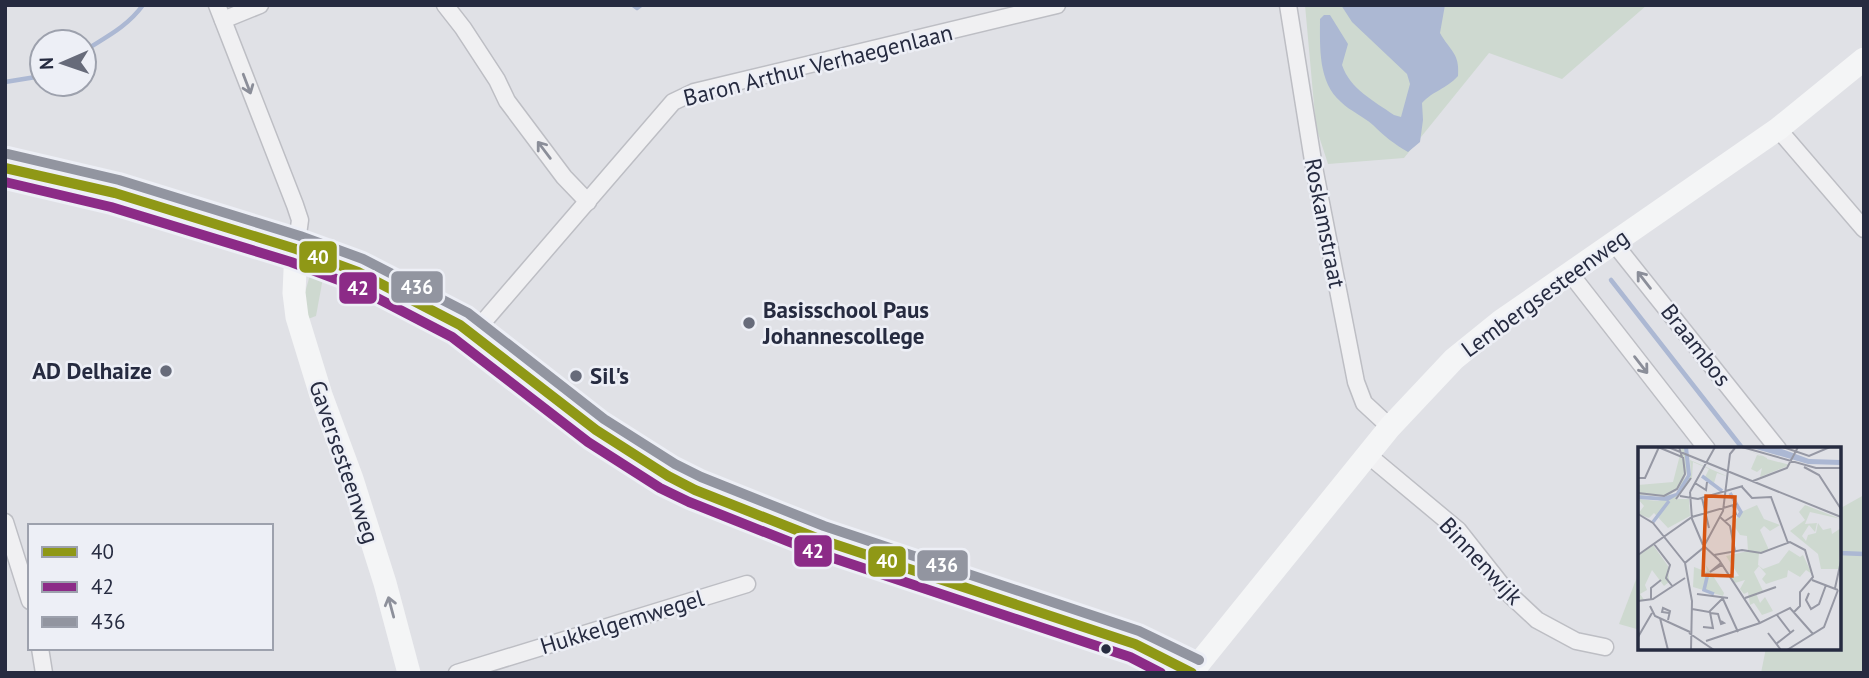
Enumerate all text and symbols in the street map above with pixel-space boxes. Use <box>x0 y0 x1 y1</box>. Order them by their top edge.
street label: Baron Arthur Verhaegenlaan <box>680 17 955 112</box>
north arrow <box>28 28 98 98</box>
text: N <box>34 57 58 70</box>
one-way arrow <box>242 73 255 94</box>
one-way arrow <box>536 141 551 159</box>
street label: Roskamstraat <box>1299 156 1352 290</box>
street label: Lembergsesteenweg <box>1455 222 1634 363</box>
line badge: 40 <box>298 240 338 274</box>
text: 40 <box>307 245 329 269</box>
line badge: 436 <box>390 270 444 304</box>
line badge: 42 <box>338 271 378 305</box>
one-way arrow <box>1637 272 1652 290</box>
text: 436 <box>401 275 433 299</box>
text: 42 <box>347 276 369 300</box>
place label: Basisschool Paus Johannescollege <box>762 295 929 350</box>
street label: Braambos <box>1655 297 1738 392</box>
marker: Basisschool Paus Johannescollege <box>741 315 757 331</box>
one-way arrow <box>1633 355 1648 373</box>
place label: AD Delhaize <box>32 356 152 385</box>
place label: Sil's <box>590 361 629 390</box>
marker: AD Delhaize <box>158 363 174 379</box>
marker: Sil's <box>568 368 584 384</box>
street label: Gaversesteenweg <box>303 376 386 547</box>
inset map <box>1638 447 1841 650</box>
street label: Binnenwijk <box>1434 511 1529 610</box>
legend <box>28 524 273 650</box>
line badge: 42 <box>793 534 833 568</box>
text: 40 <box>91 538 114 565</box>
text: 42 <box>802 539 824 563</box>
line badge: 40 <box>867 545 907 578</box>
text: 40 <box>876 549 898 573</box>
line badge: 436 <box>916 549 969 582</box>
text: 436 <box>926 553 958 577</box>
text: 42 <box>91 573 114 600</box>
street label: Hukkelgemwegel <box>537 583 707 660</box>
one-way arrow <box>384 596 397 618</box>
text: 436 <box>91 608 125 635</box>
unlabelled marker <box>1099 642 1113 656</box>

